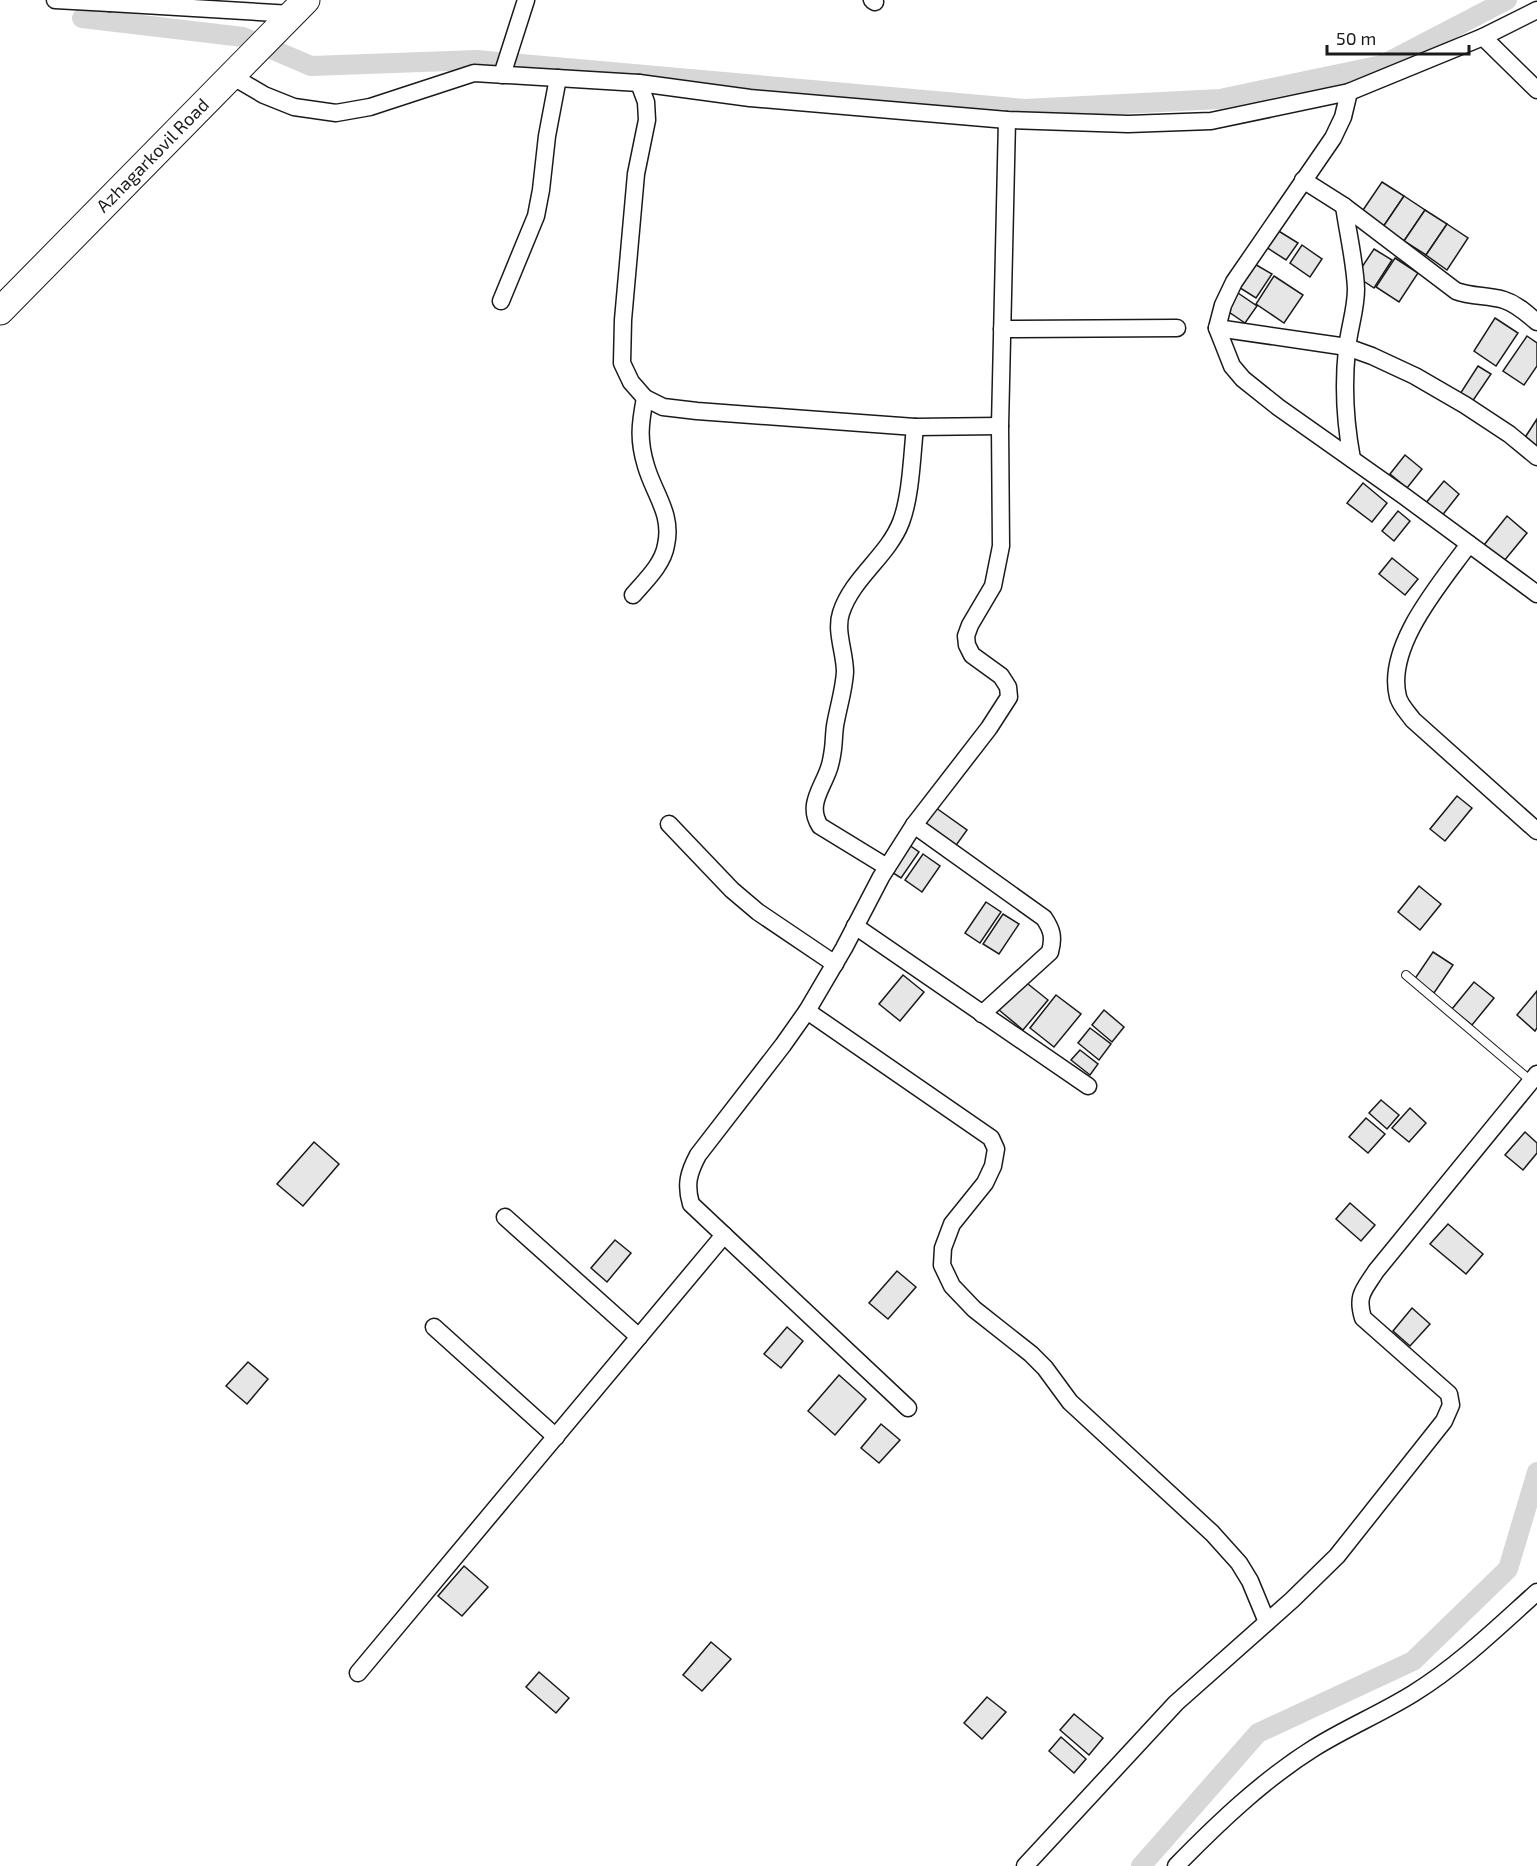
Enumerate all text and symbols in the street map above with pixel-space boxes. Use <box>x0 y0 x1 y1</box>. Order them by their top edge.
scale bar <box>1327 18 1470 56</box>
text: 50 m <box>1336 27 1376 49</box>
street label: Azhagarkovil Road <box>91 93 213 217</box>

